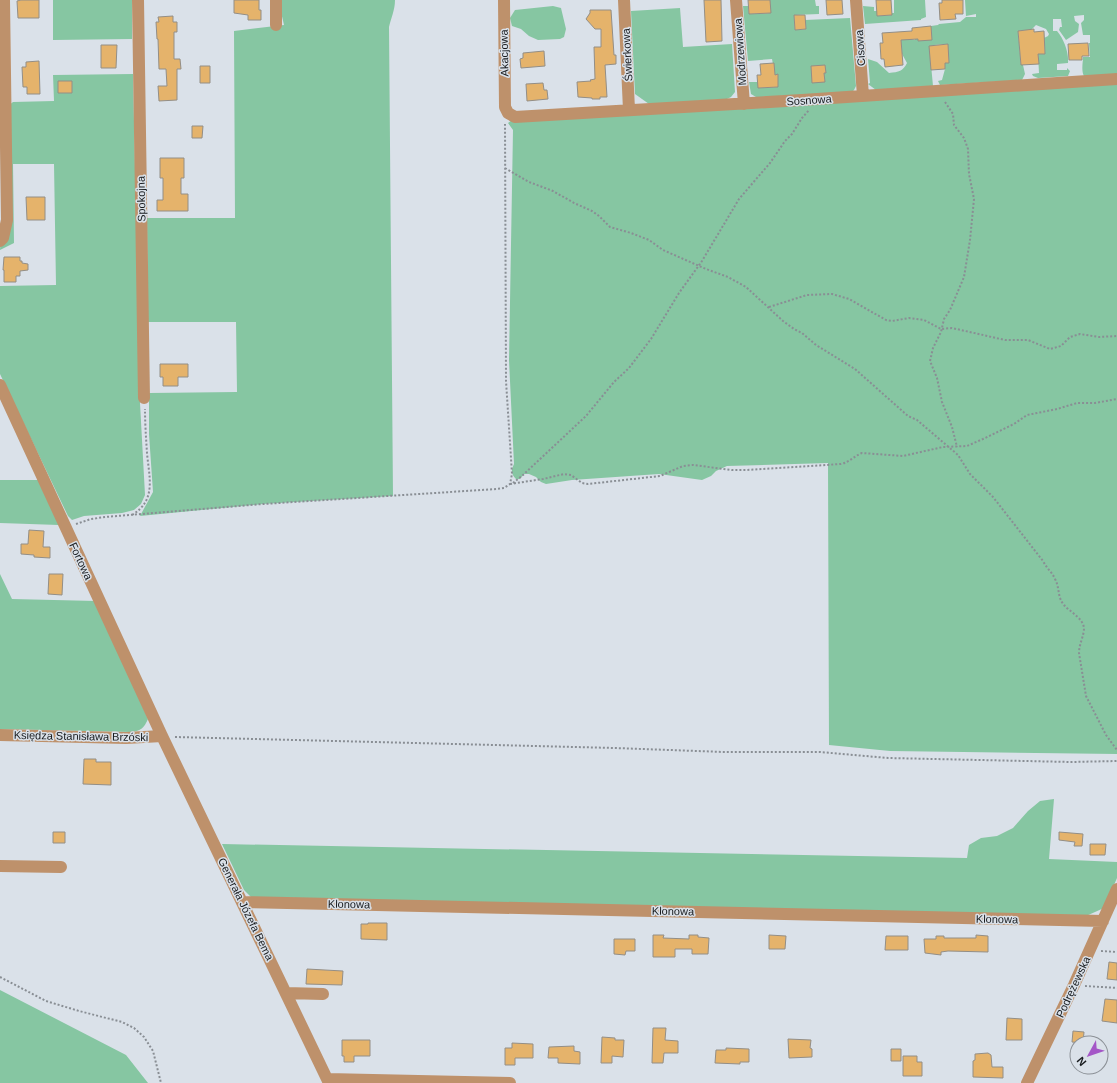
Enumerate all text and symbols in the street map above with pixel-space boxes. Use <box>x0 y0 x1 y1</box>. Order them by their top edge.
street label: Modrzewiowa <box>732 17 748 86</box>
street label: Świerkowa <box>620 27 634 82</box>
street label: Akacjowa <box>498 28 510 77</box>
street label: Cisowa <box>853 29 867 66</box>
street label: Sosnowa <box>786 92 833 108</box>
street label: Spokojna <box>135 175 147 222</box>
street label: Fortowa <box>67 540 95 582</box>
street label: Księdza Stanisława Brzóski <box>14 729 148 743</box>
street label: Generała Józefa Bema <box>216 856 276 963</box>
street label: Klonowa <box>328 898 371 910</box>
street label: Klonowa <box>652 905 695 917</box>
street label: Klonowa <box>976 913 1019 925</box>
street label: Podrężewska <box>1054 954 1093 1019</box>
north arrow <box>1069 1035 1109 1075</box>
text: N <box>1074 1054 1088 1068</box>

